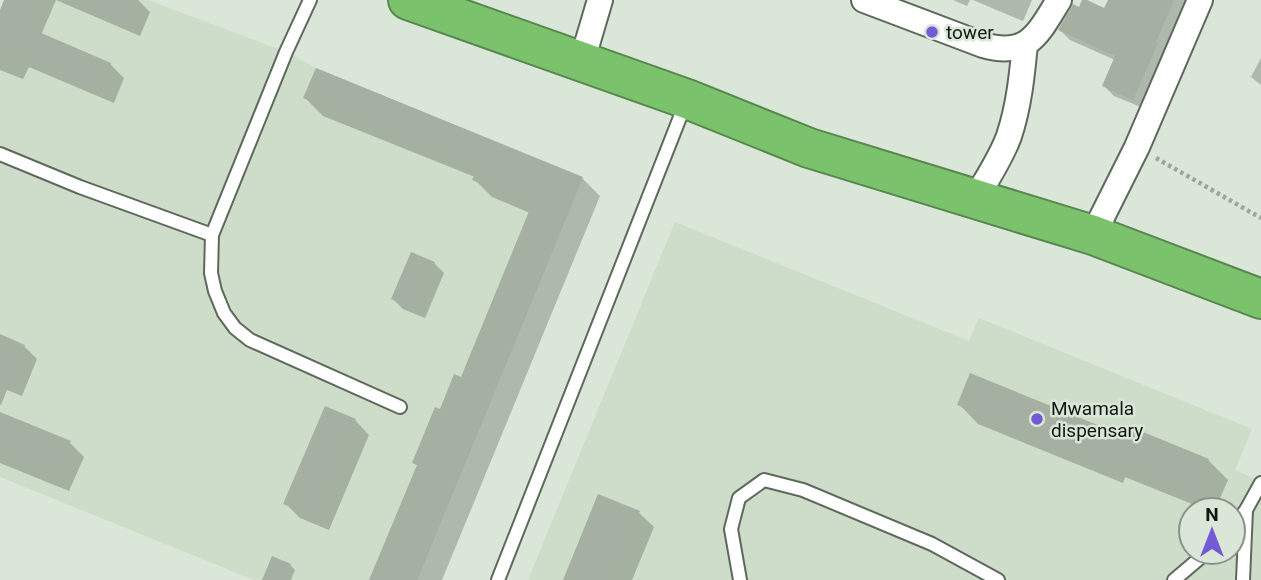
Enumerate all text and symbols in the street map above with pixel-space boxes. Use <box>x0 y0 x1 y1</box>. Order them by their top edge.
place label: tower <box>946 21 994 44</box>
marker: tower <box>924 24 940 40</box>
place label: Mwamala dispensary <box>1051 397 1143 442</box>
marker: Mwamala dispensary <box>1029 411 1045 427</box>
north arrow <box>1177 496 1247 566</box>
text: N <box>1205 503 1219 526</box>

